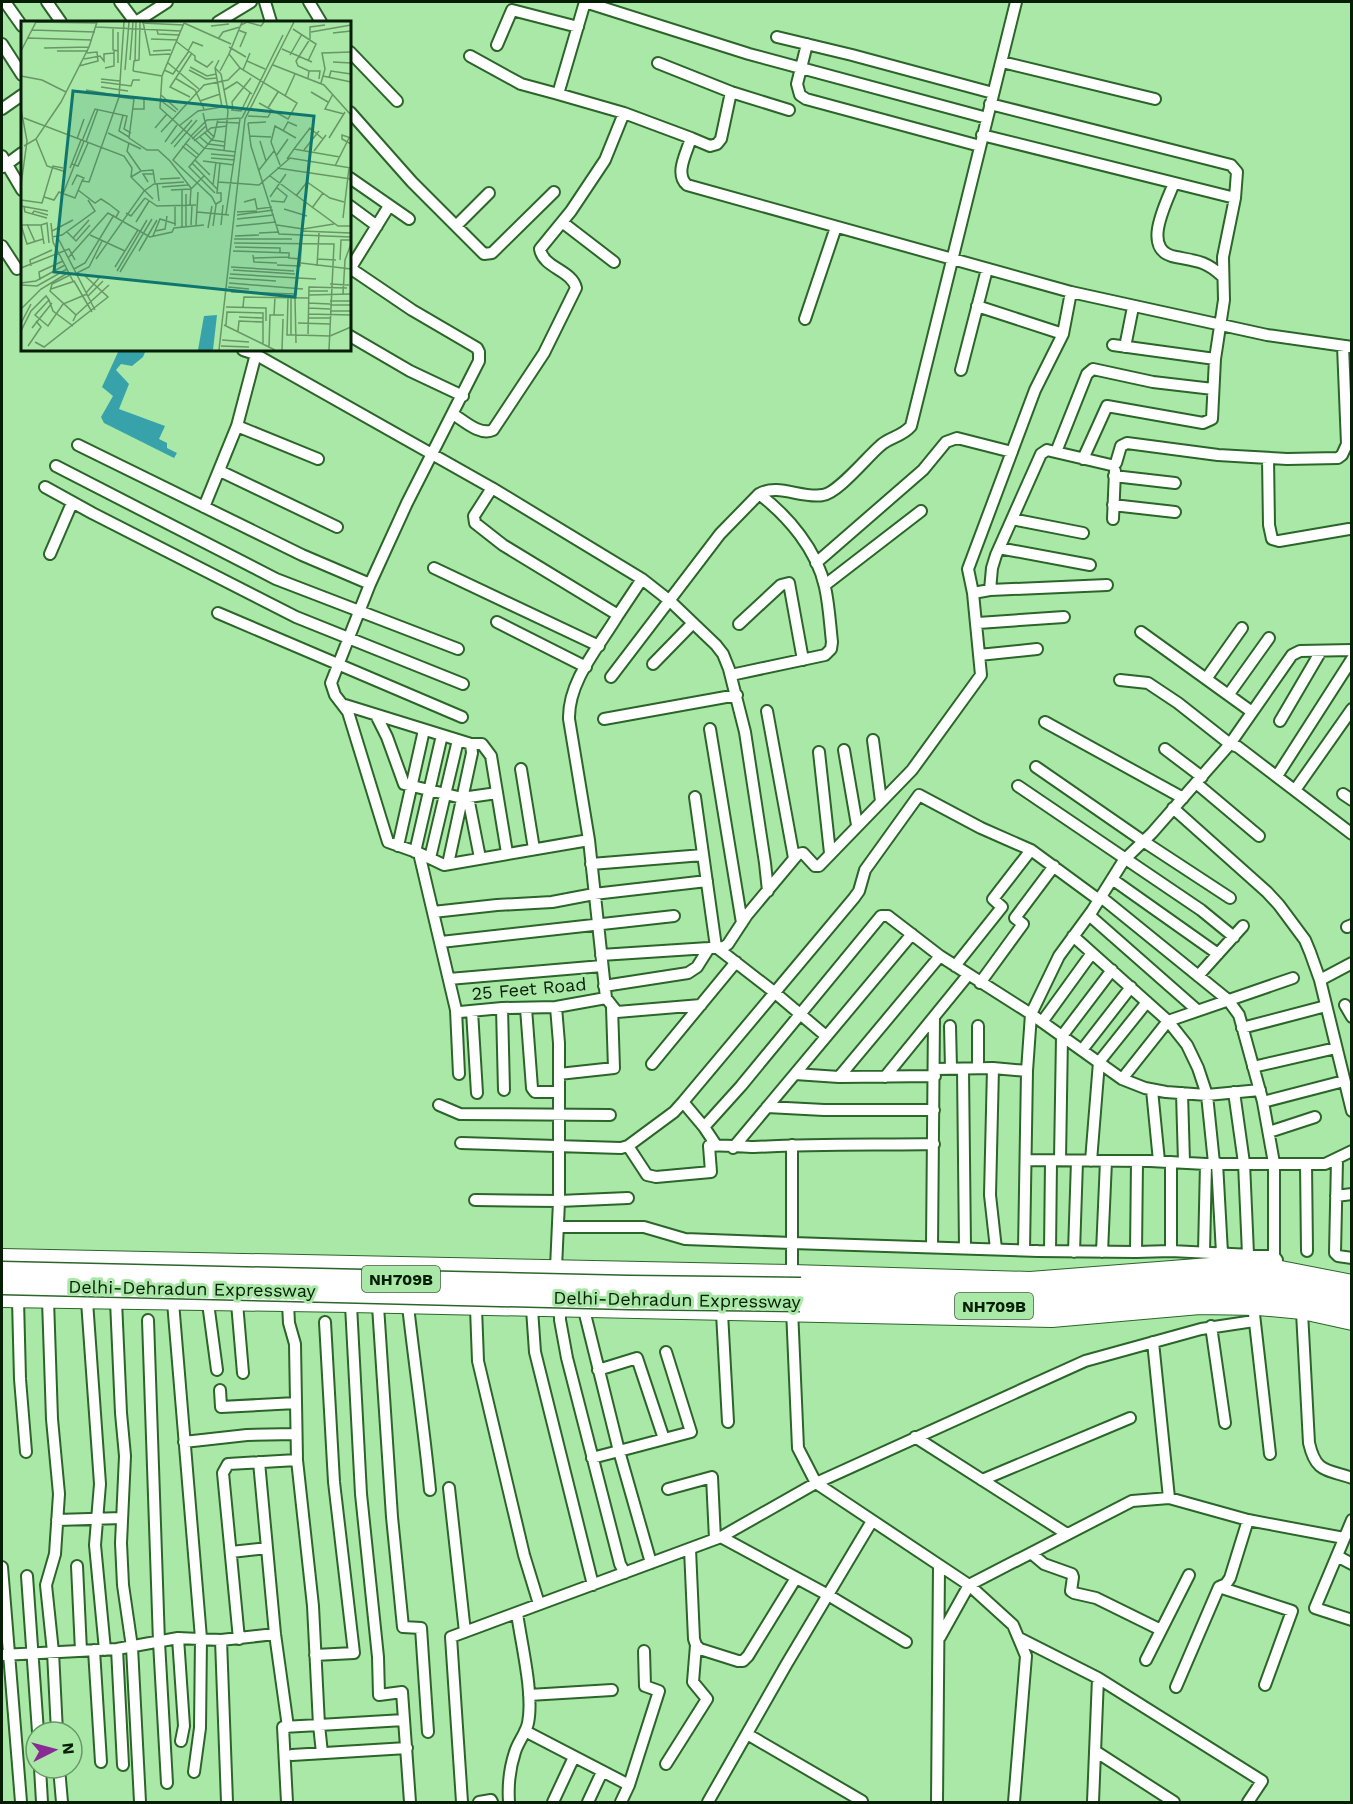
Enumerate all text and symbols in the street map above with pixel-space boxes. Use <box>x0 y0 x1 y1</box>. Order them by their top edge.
inset map <box>21 21 351 351</box>
street label: 25 Feet Road <box>471 973 587 1004</box>
road number: NH709B <box>362 1266 440 1292</box>
street label: Delhi-Dehradun Expressway <box>68 1276 317 1301</box>
street label: Delhi-Dehradun Expressway <box>553 1287 802 1312</box>
road number: NH709B <box>955 1293 1033 1319</box>
north arrow <box>24 1720 84 1780</box>
text: N <box>58 1742 78 1755</box>

